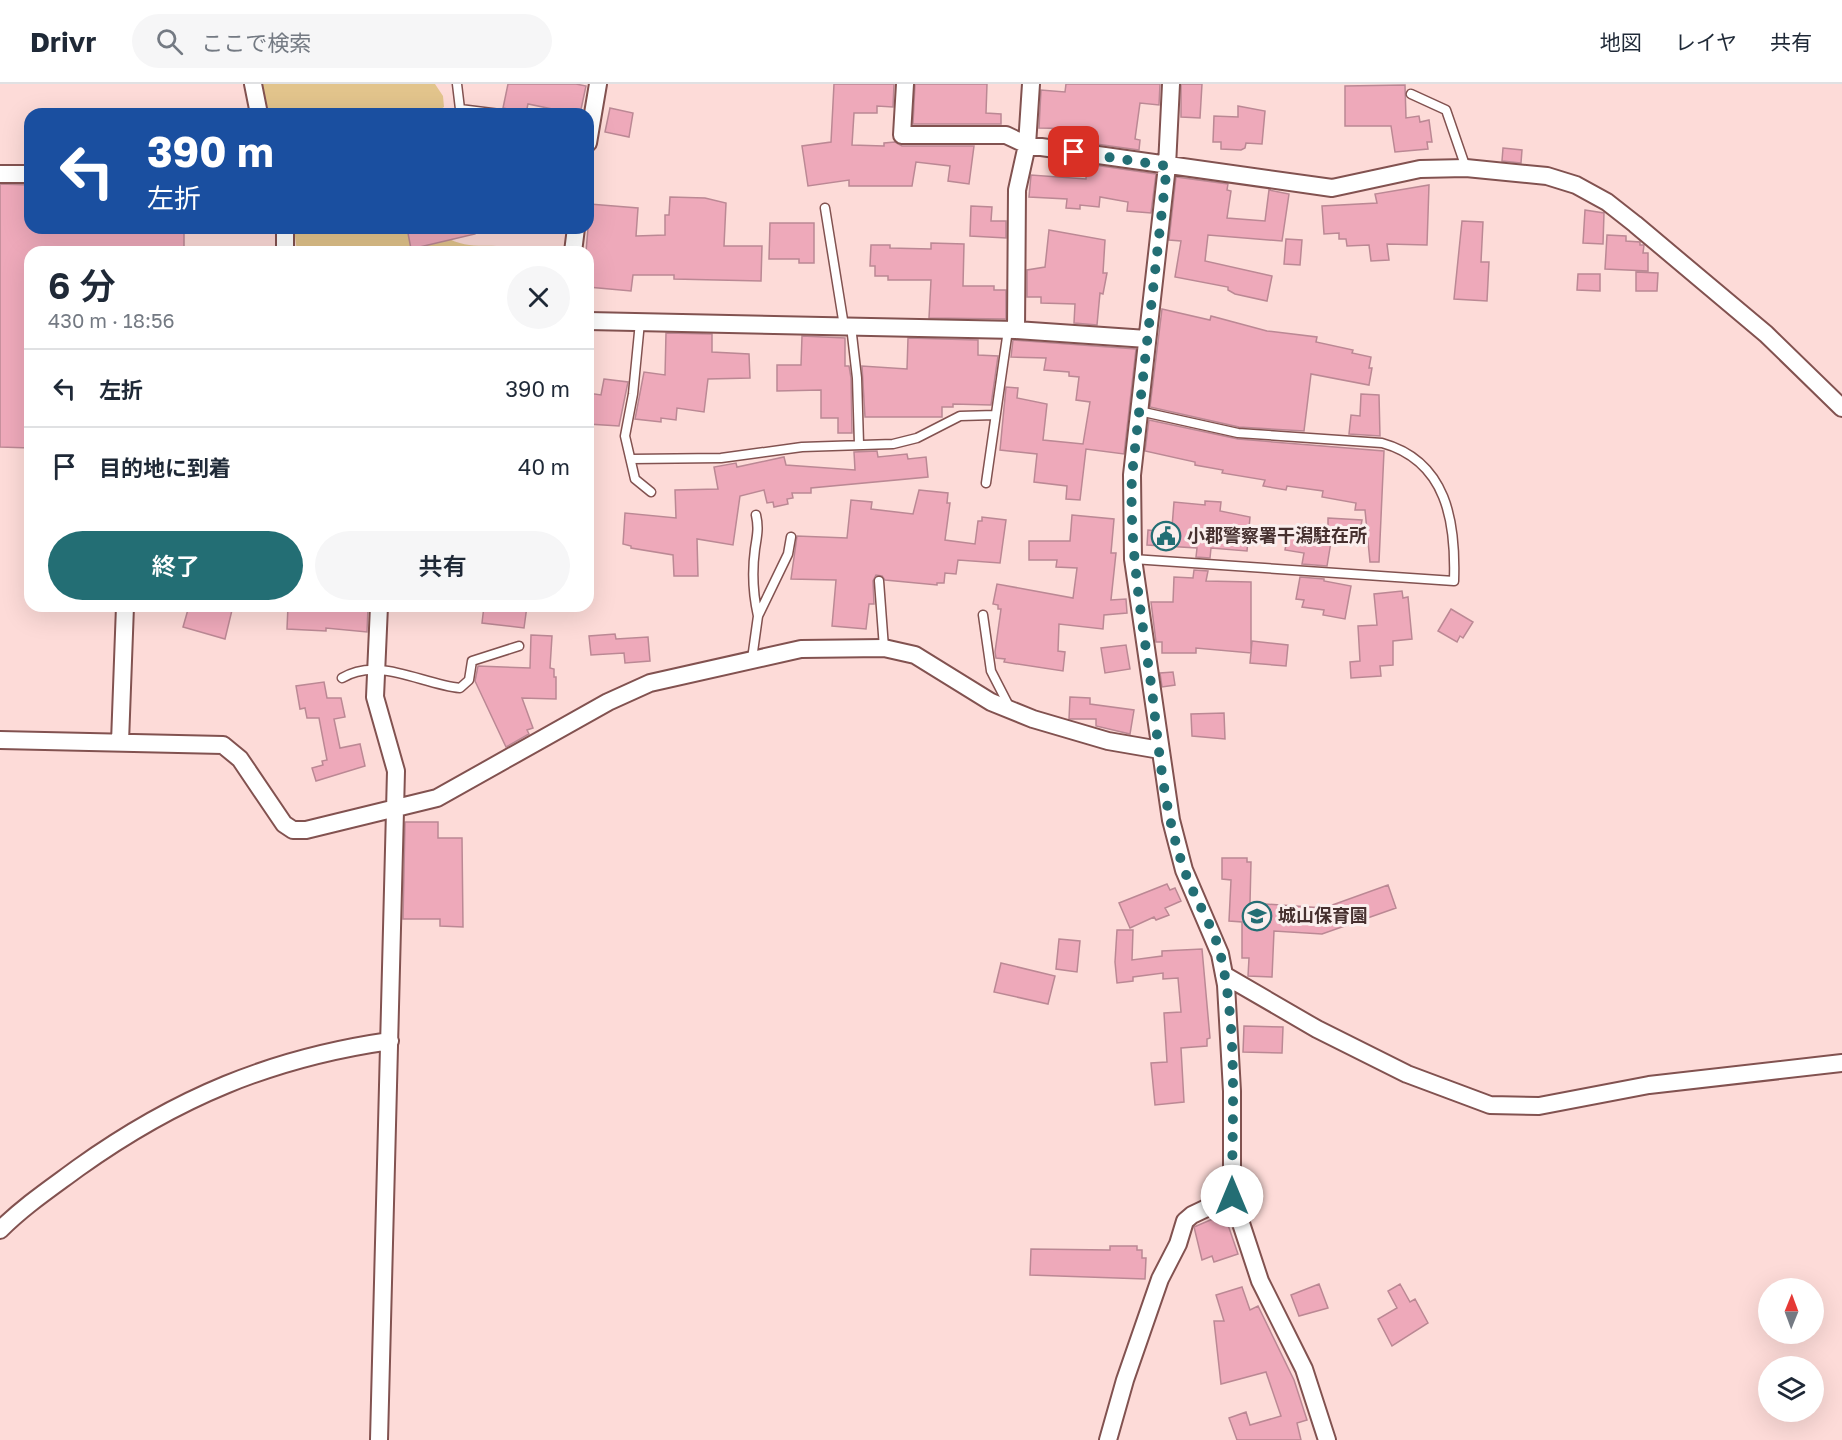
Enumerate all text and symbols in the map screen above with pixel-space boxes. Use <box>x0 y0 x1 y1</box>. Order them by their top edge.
search box <box>132 14 552 68</box>
text: Drivr <box>30 25 96 58</box>
icon: search <box>153 25 186 58</box>
text: ここで検索 <box>201 29 311 56</box>
text: 地図 <box>1600 29 1642 55</box>
text: レイヤ <box>1675 29 1737 55</box>
text: 共有 <box>1770 29 1812 55</box>
text: 390 m <box>147 126 274 176</box>
pin <box>1048 126 1099 177</box>
icon: left <box>48 132 126 210</box>
icon: arrive <box>1057 135 1090 168</box>
text: 左折 <box>147 182 201 214</box>
text: 6 分 <box>48 264 115 307</box>
button: close <box>507 266 570 329</box>
text: 430 m · 18:56 <box>48 308 175 332</box>
icon: left <box>48 372 81 405</box>
text: 390 m <box>505 375 570 402</box>
text: 左折 <box>99 376 143 403</box>
icon: arrive <box>48 450 81 483</box>
text: 40 m <box>518 453 570 480</box>
text: 目的地に到着 <box>99 454 231 481</box>
public building icon: 小郡警察署干潟駐在所 <box>1150 520 1182 552</box>
place label: 小郡警察署干潟駐在所 <box>1187 524 1367 546</box>
button: 終了 <box>48 531 303 600</box>
button: 共有 <box>315 531 570 600</box>
school or university icon: 城山保育園 <box>1241 900 1273 932</box>
place label: 城山保育園 <box>1278 904 1368 926</box>
position arrow <box>1200 1164 1264 1228</box>
north arrow <box>1758 1278 1824 1344</box>
map controls <box>1758 1278 1824 1422</box>
button: layers <box>1758 1356 1824 1422</box>

